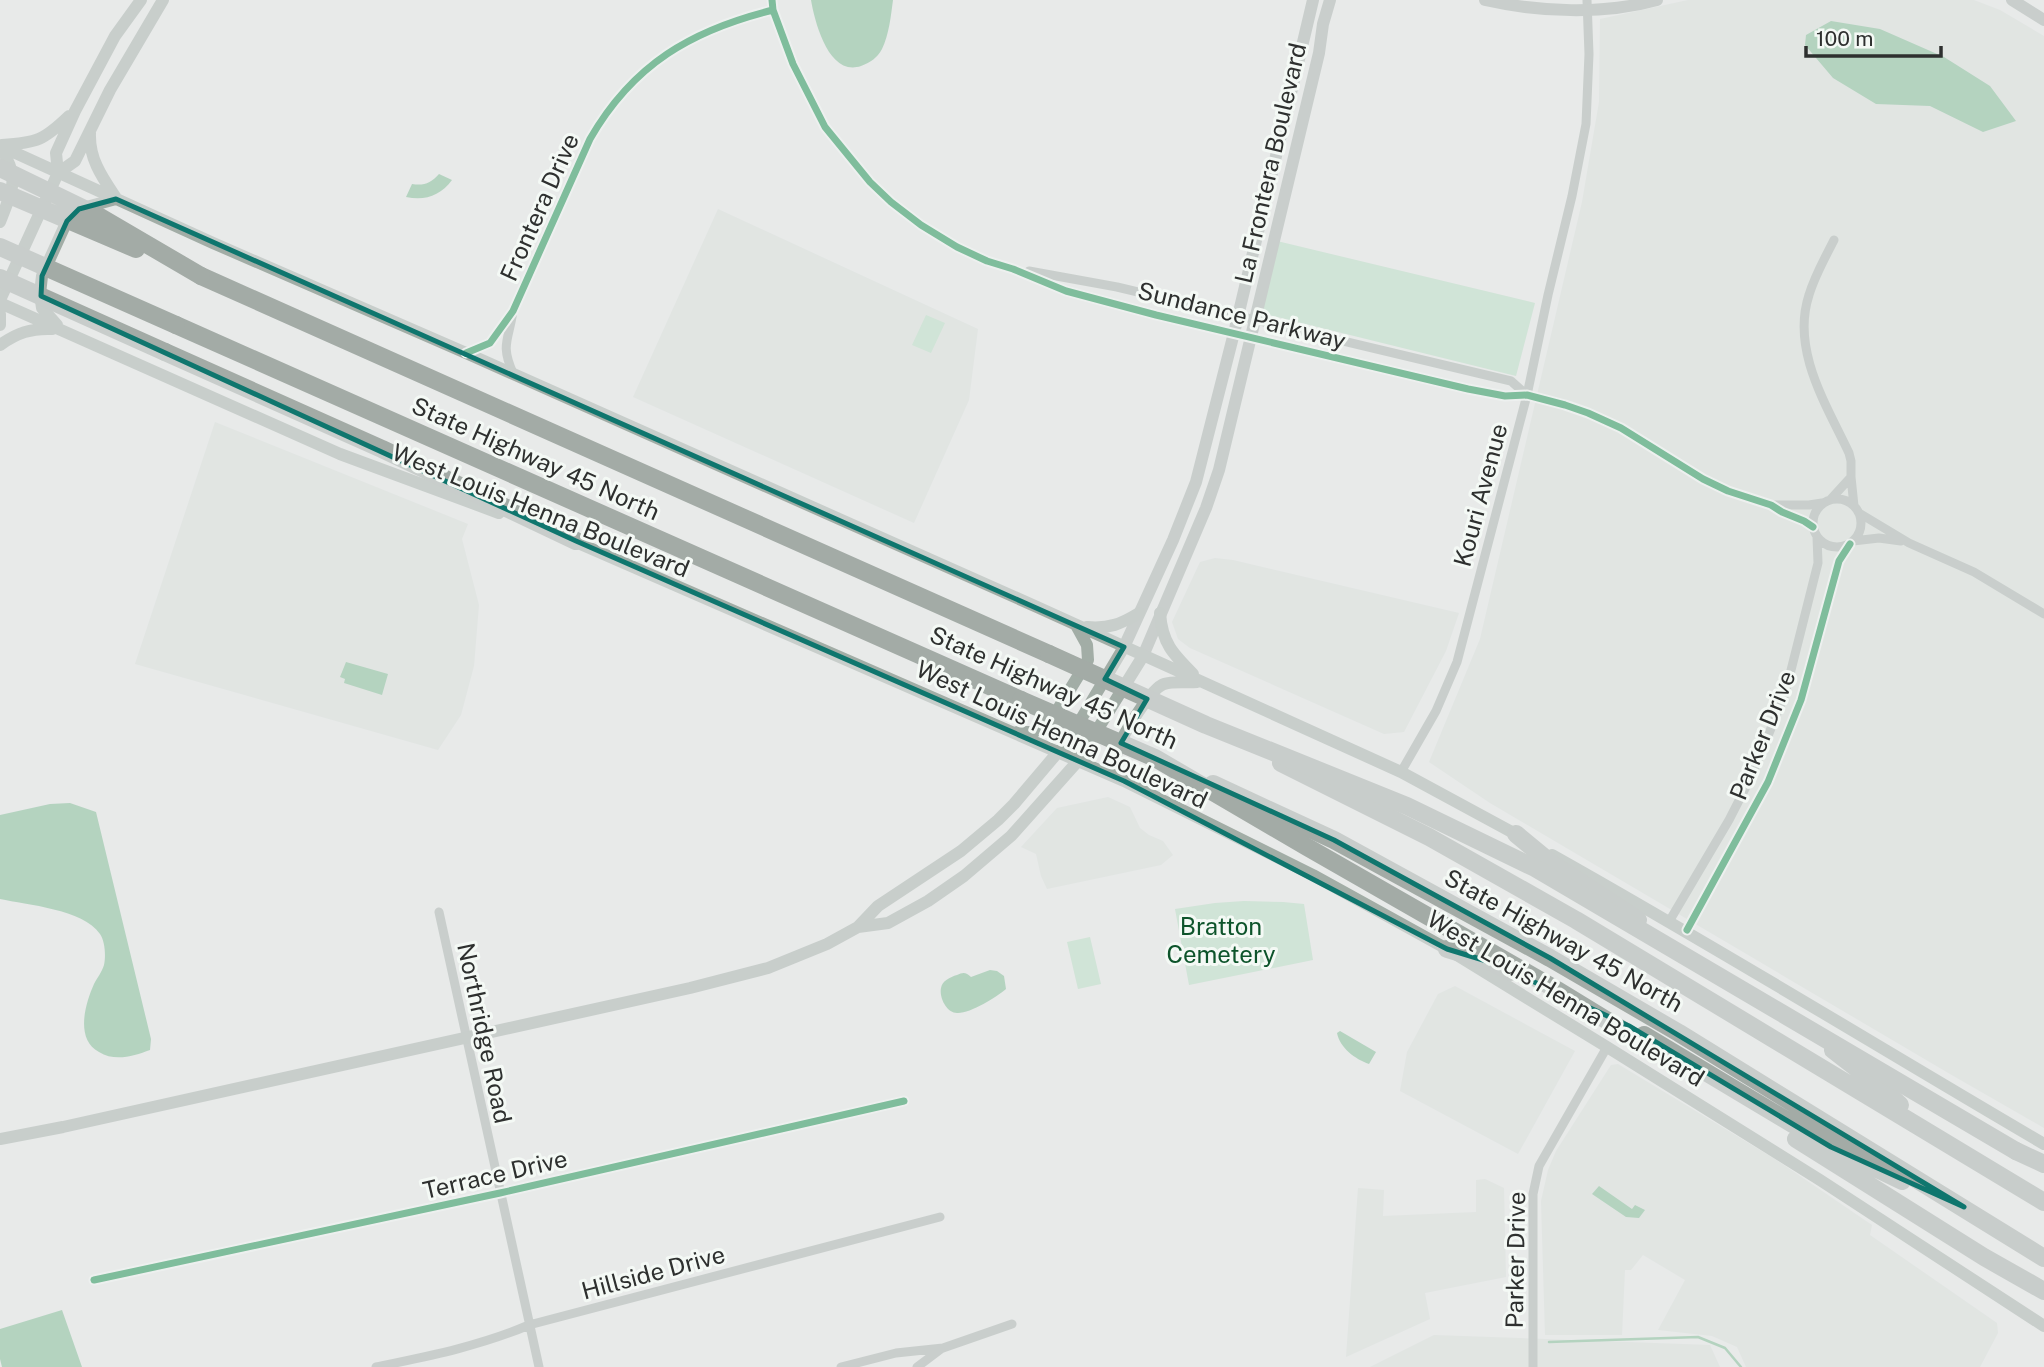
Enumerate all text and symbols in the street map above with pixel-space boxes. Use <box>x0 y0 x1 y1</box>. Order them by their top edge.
scale bar <box>1806 14 1941 58</box>
text: 100 m <box>1816 26 1873 51</box>
street label: La Frontera Boulevard <box>1229 40 1311 286</box>
street label: Frontera Drive <box>494 129 584 285</box>
street label: Sundance Parkway <box>1135 276 1349 354</box>
street label: State Highway 45 North <box>408 391 664 525</box>
street label: Kouri Avenue <box>1447 420 1513 570</box>
street label: West Louis Henna Boulevard <box>388 437 694 583</box>
street label: State Highway 45 North <box>926 620 1182 754</box>
street label: West Louis Henna Boulevard <box>912 654 1212 814</box>
street label: Parker Drive <box>1723 666 1801 804</box>
street label: State Highway 45 North <box>1440 863 1688 1017</box>
street label: West Louis Henna Boulevard <box>1422 904 1710 1092</box>
park label: Bratton Cemetery <box>1166 912 1276 968</box>
street label: Northridge Road <box>452 940 518 1126</box>
street label: Terrace Drive <box>420 1144 570 1204</box>
street label: Parker Drive <box>1500 1191 1530 1329</box>
street label: Hillside Drive <box>578 1239 728 1305</box>

